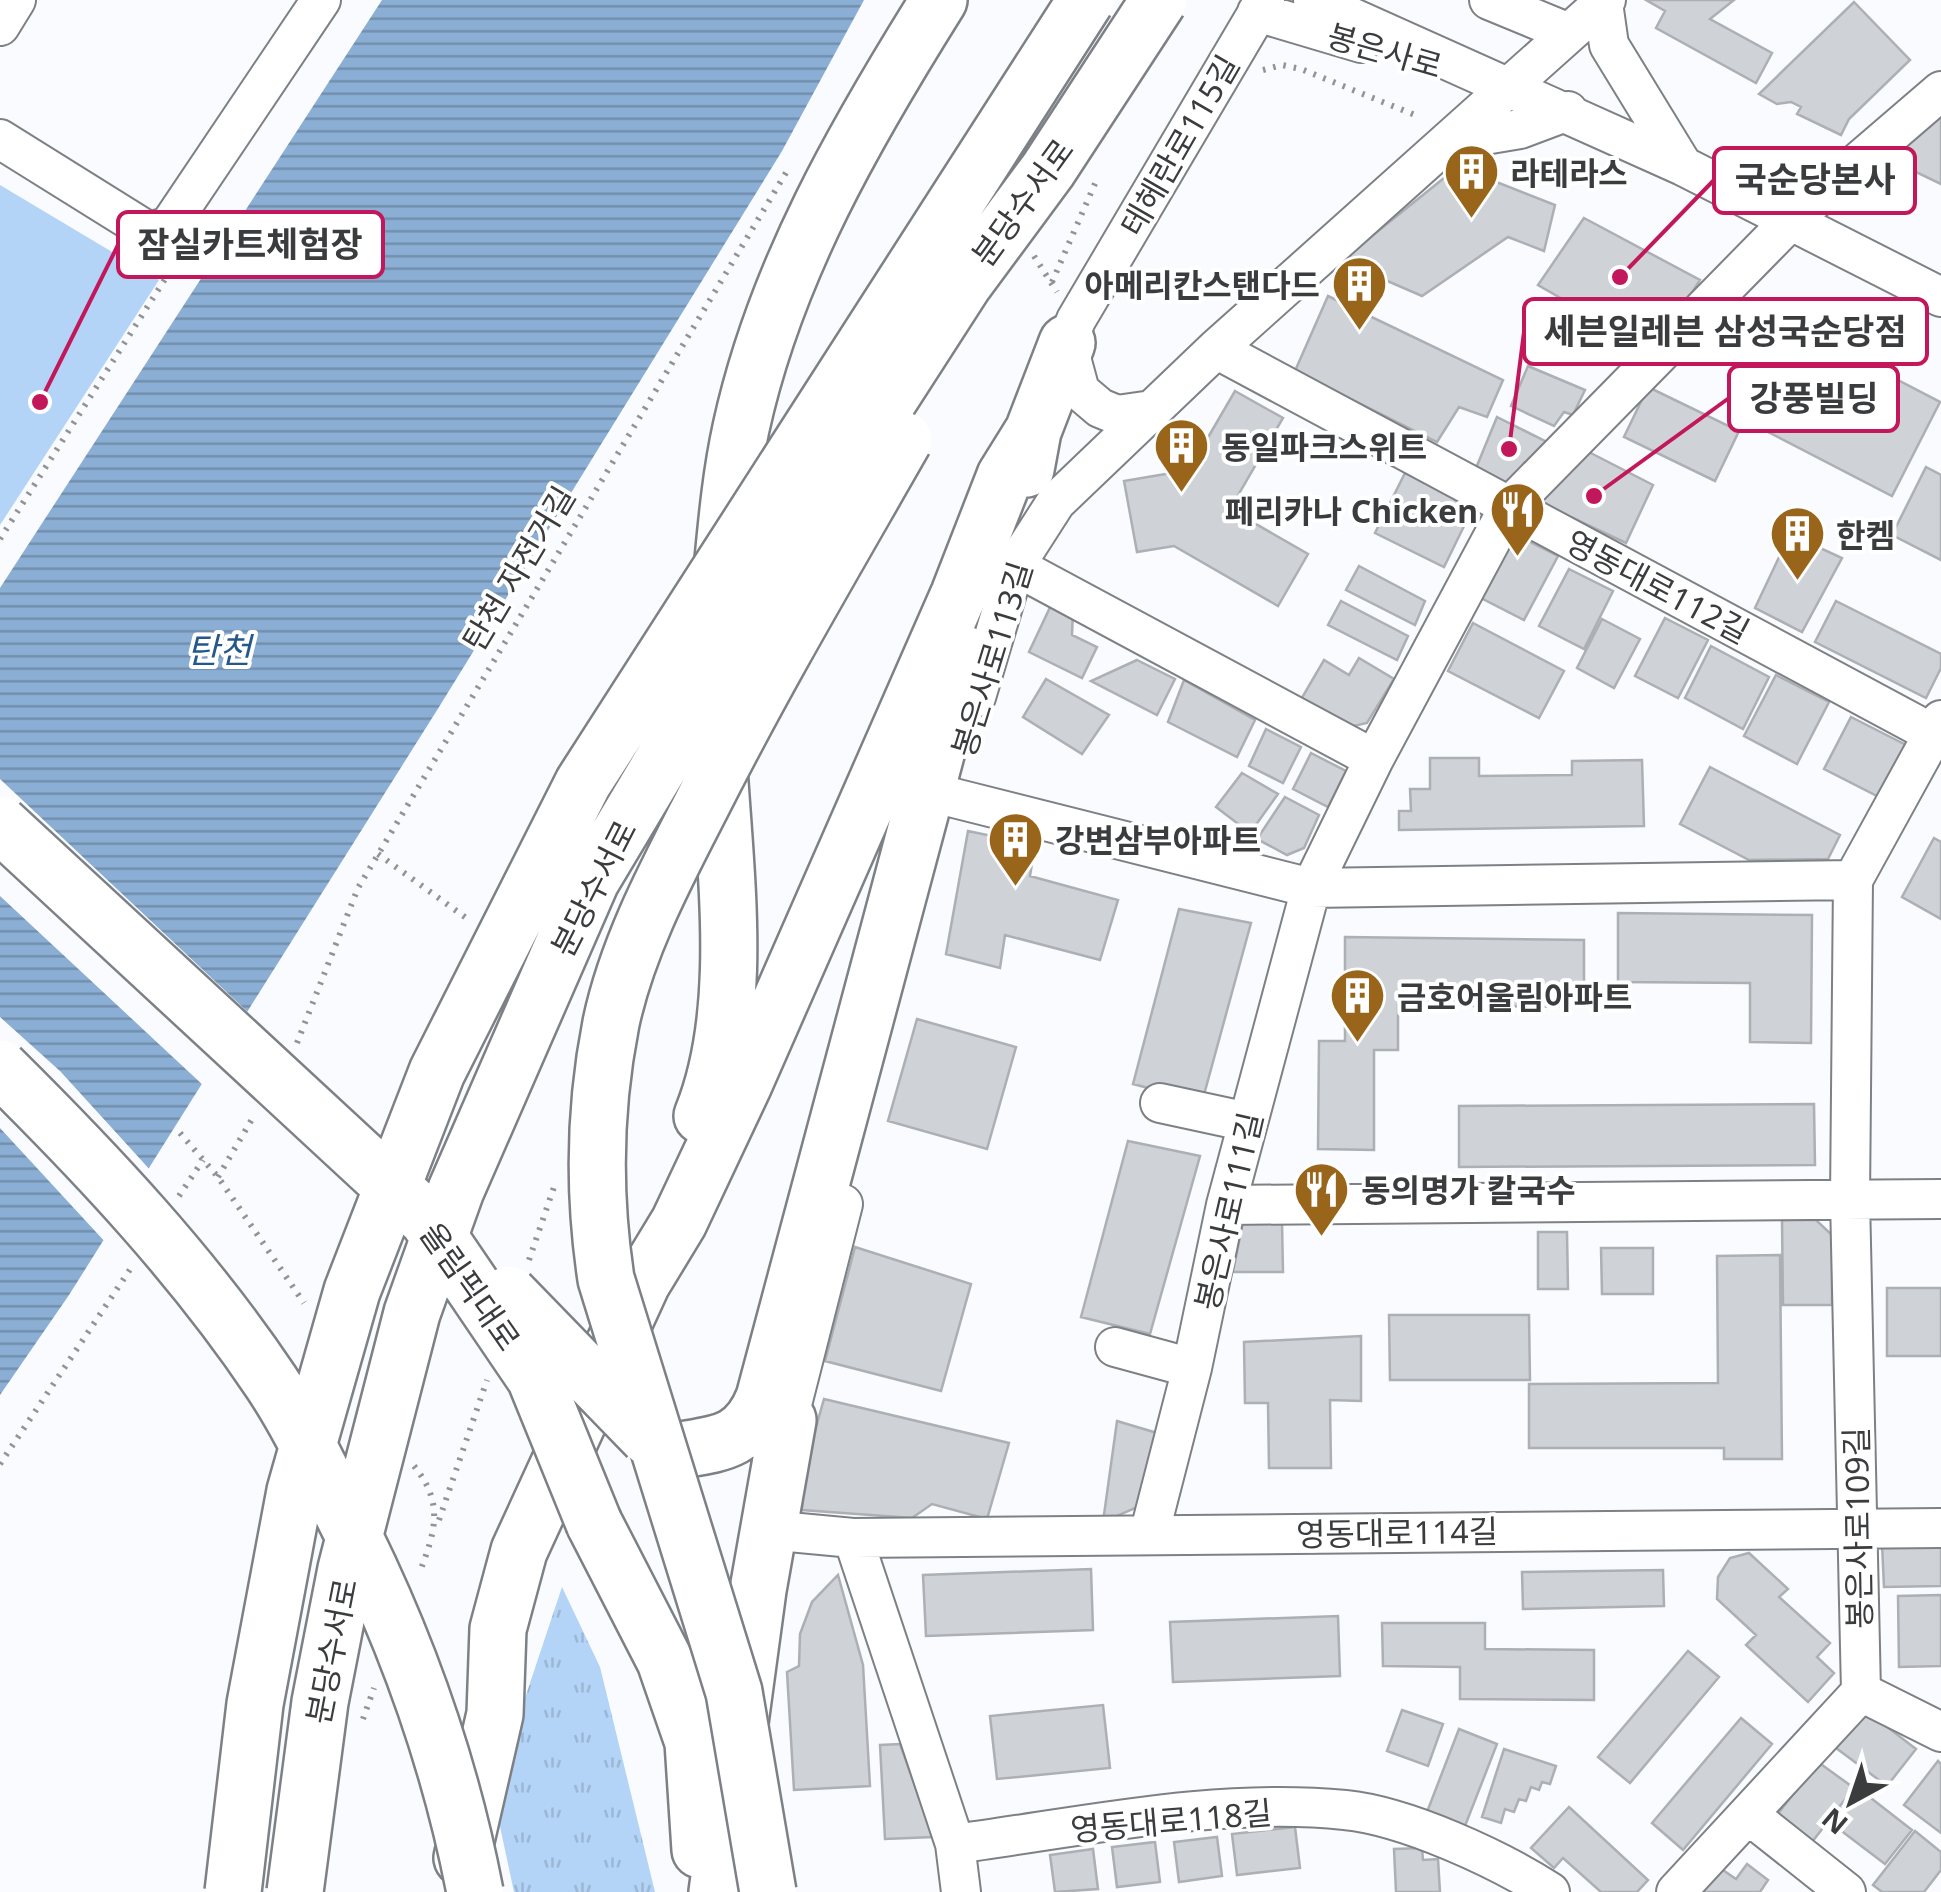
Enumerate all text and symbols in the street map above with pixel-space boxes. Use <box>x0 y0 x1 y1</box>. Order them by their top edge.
street label: 봉은사로 <box>1322 13 1448 87</box>
street label: 테헤란로115길 <box>1110 47 1248 243</box>
street label: 분당수서로 <box>961 130 1083 274</box>
building icon: 라테라스 <box>1441 142 1501 221</box>
callout: 국순당본사 <box>1714 148 1915 213</box>
place label: 라테라스 <box>1510 151 1628 194</box>
text: 국순당본사 <box>1734 155 1896 202</box>
callout: 잠실카트체험장 <box>118 212 383 277</box>
text: 잠실카트체험장 <box>137 220 363 267</box>
building icon: 아메리칸스탠다드 <box>1329 254 1389 333</box>
place label: 아메리칸스탠다드 <box>1084 263 1320 306</box>
callout: 세븐일레븐 삼성국순당점 <box>1524 299 1927 364</box>
text: 세븐일레븐 삼성국순당점 <box>1543 307 1907 354</box>
callout: 강풍빌딩 <box>1729 366 1898 431</box>
text: 강풍빌딩 <box>1750 374 1878 421</box>
building icon: 동일파크스위트 <box>1152 416 1212 495</box>
place label: 동일파크스위트 <box>1221 425 1427 468</box>
street label: 탄천 자전거길 <box>452 478 584 658</box>
restaurant icon: 페리카나 Chicken <box>1487 480 1547 559</box>
place label: 페리카나 Chicken <box>1225 489 1478 532</box>
building icon: 한켐 <box>1767 504 1827 583</box>
place label: 한켐 <box>1836 513 1895 556</box>
street label: 영동대로112길 <box>1559 520 1757 652</box>
street label: 봉은사로113길 <box>941 556 1041 762</box>
water label: 탄천 <box>187 626 255 673</box>
building icon: 강변삼부아파트 <box>986 809 1046 888</box>
street label: 분당수서로 <box>540 813 646 963</box>
place label: 강변삼부아파트 <box>1055 818 1261 861</box>
building icon: 금호어울림아파트 <box>1328 966 1388 1045</box>
place label: 금호어울림아파트 <box>1397 975 1633 1018</box>
street label: 봉은사로111길 <box>1184 1108 1272 1314</box>
restaurant icon: 동의명가 칼국수 <box>1292 1159 1352 1238</box>
place label: 동의명가 칼국수 <box>1361 1168 1575 1211</box>
street label: 올림픽대로 <box>411 1213 531 1359</box>
street label: 봉은사로109길 <box>1834 1427 1880 1629</box>
street label: 영동대로114길 <box>1296 1509 1498 1555</box>
street label: 분당수서로 <box>296 1575 366 1727</box>
north arrow <box>1801 1752 1901 1852</box>
street label: 영동대로118길 <box>1068 1790 1274 1850</box>
text: N <box>1813 1800 1855 1844</box>

